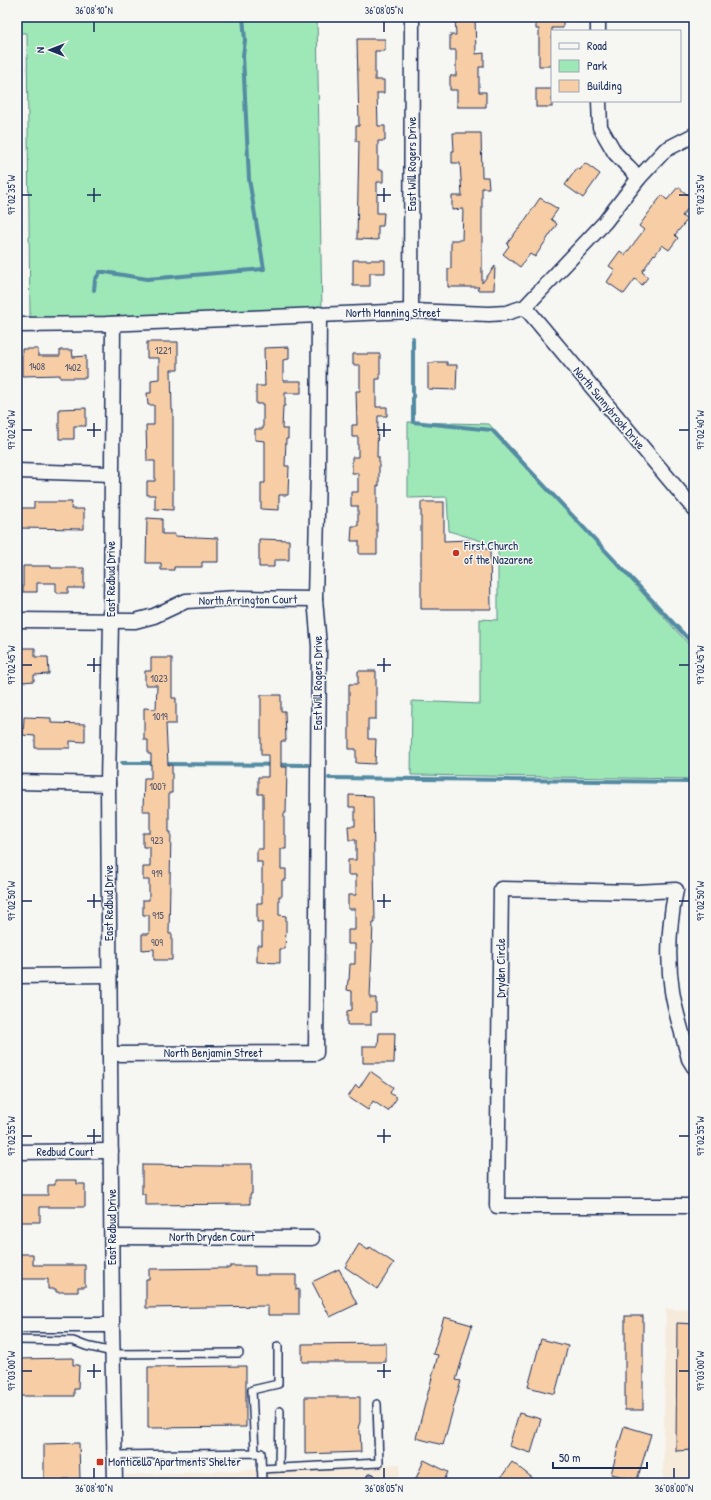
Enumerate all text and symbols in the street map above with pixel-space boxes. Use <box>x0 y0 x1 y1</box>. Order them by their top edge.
text: 36°08'10"N <box>75 4 113 17</box>
text: 36°08'05"N <box>365 4 403 17</box>
north arrow <box>30 30 70 70</box>
legend <box>551 30 681 102</box>
text: Road <box>587 37 607 54</box>
text: N <box>33 47 47 53</box>
text: Park <box>587 57 607 74</box>
text: Building <box>587 77 622 94</box>
street label: East Will Rogers Drive <box>403 117 420 211</box>
text: 97°02'35"W <box>5 174 18 215</box>
text: 97°02'35"W <box>694 174 707 215</box>
street label: North Manning Street <box>346 304 441 321</box>
house number: 1221 <box>155 344 172 357</box>
house number: 1408 <box>29 360 45 373</box>
house number: 1402 <box>65 361 82 374</box>
street label: North Sunnybrook Drive <box>570 363 649 453</box>
text: 97°02'40"W <box>5 410 18 450</box>
text: 97°02'40"W <box>694 410 707 450</box>
place label: First Church of the Nazarene <box>463 537 533 568</box>
street label: East Redbud Drive <box>102 541 119 617</box>
marker: First Church of the Nazarene <box>451 548 461 558</box>
street label: North Arrington Court <box>199 590 298 609</box>
street label: East Will Rogers Drive <box>309 636 326 730</box>
text: 97°02'45"W <box>5 645 18 684</box>
text: 97°02'45"W <box>694 645 707 684</box>
house number: 1023 <box>150 672 168 685</box>
house number: 1019 <box>152 710 168 723</box>
house number: 1007 <box>149 780 167 793</box>
house number: 923 <box>151 834 164 847</box>
street label: East Redbud Drive <box>100 865 117 941</box>
house number: 919 <box>152 867 163 880</box>
text: 97°02'50"W <box>5 880 18 921</box>
text: 97°02'50"W <box>694 880 707 921</box>
house number: 915 <box>152 909 165 922</box>
house number: 909 <box>151 936 163 949</box>
street label: Dryden Circle <box>492 938 509 998</box>
street label: North Benjamin Street <box>164 1044 263 1061</box>
text: 97°02'55"W <box>5 1115 18 1156</box>
text: 97°02'55"W <box>694 1115 707 1156</box>
street label: Redbud Court <box>36 1143 94 1160</box>
street label: East Redbud Drive <box>103 1189 120 1265</box>
street label: North Dryden Court <box>169 1228 256 1245</box>
text: 97°03'00"W <box>5 1350 18 1391</box>
text: 97°03'00"W <box>694 1350 707 1391</box>
scale bar <box>553 1444 647 1470</box>
text: 50 m <box>559 1449 580 1466</box>
place label: Monticello Apartments Shelter <box>108 1453 241 1470</box>
marker: Monticello Apartments Shelter <box>95 1457 105 1467</box>
text: 36°08'10"N <box>75 1482 113 1495</box>
text: 36°08'05"N <box>365 1482 403 1495</box>
text: 36°08'00"N <box>655 1482 693 1495</box>

